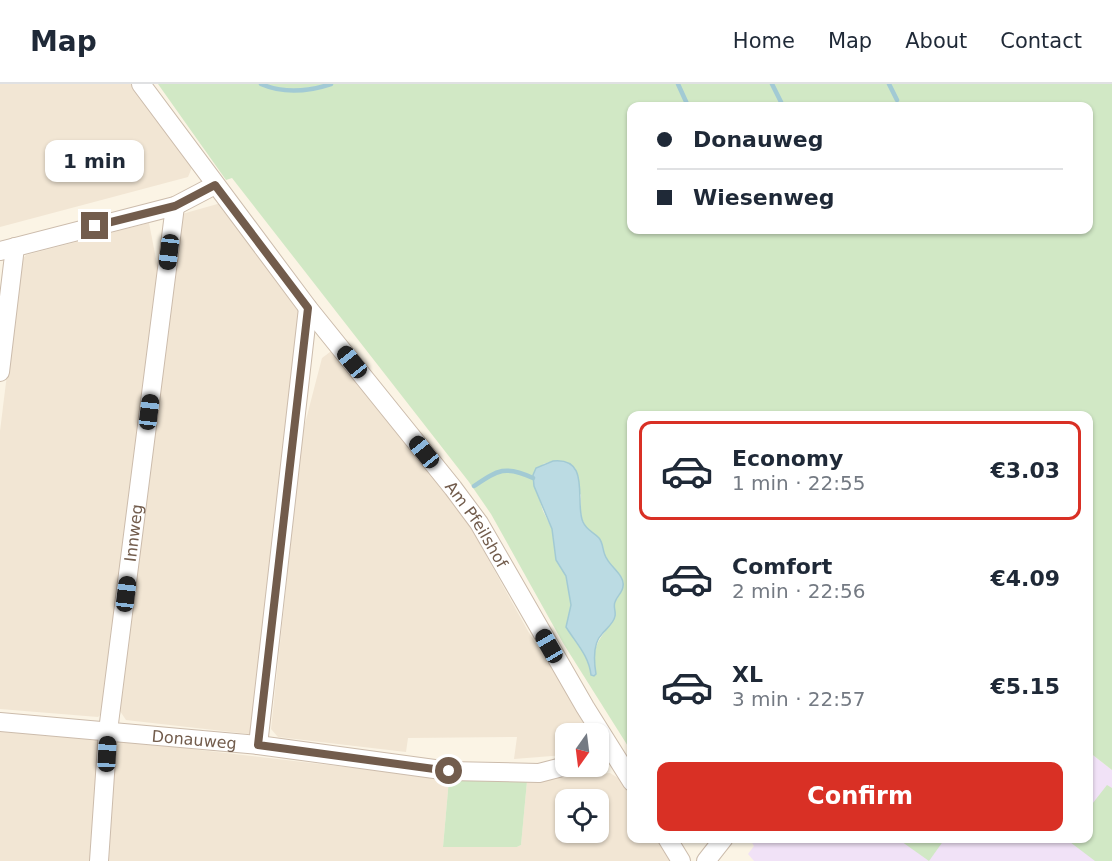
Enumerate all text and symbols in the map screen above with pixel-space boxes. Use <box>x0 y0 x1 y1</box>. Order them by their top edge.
text: Map <box>30 25 97 58</box>
text: Home <box>733 29 795 53</box>
text: Map <box>828 29 872 53</box>
text: About <box>905 29 967 53</box>
text: Contact <box>1000 29 1082 53</box>
text: Donauweg <box>693 127 824 152</box>
callout: 1 min <box>46 139 144 181</box>
text: 1 min <box>63 149 126 173</box>
text: Wiesenweg <box>693 185 834 210</box>
route end <box>81 212 108 239</box>
car <box>158 233 180 271</box>
car <box>334 342 370 382</box>
car <box>138 393 160 431</box>
car <box>406 432 442 472</box>
icon: car <box>660 444 714 498</box>
text: Economy <box>732 446 843 471</box>
text: €3.03 <box>990 458 1060 483</box>
text: 1 min · 22:55 <box>732 471 866 495</box>
street label: Am Pfeilshof <box>442 477 512 571</box>
street label: Innweg <box>120 503 146 563</box>
icon: car <box>660 552 714 606</box>
text: Comfort <box>732 554 832 579</box>
text: €4.09 <box>990 566 1060 591</box>
car <box>115 575 137 613</box>
text: 2 min · 22:56 <box>732 579 866 603</box>
car <box>532 626 566 666</box>
icon: car <box>660 660 714 714</box>
text: XL <box>732 662 763 687</box>
text: €5.15 <box>990 674 1060 699</box>
text: 3 min · 22:57 <box>732 687 866 711</box>
north arrow <box>555 723 609 777</box>
map controls <box>555 723 609 843</box>
street label: Donauweg <box>151 726 238 753</box>
car <box>97 736 117 772</box>
route start <box>435 757 462 784</box>
button: Confirm <box>657 762 1063 831</box>
button: locate <box>555 789 609 843</box>

